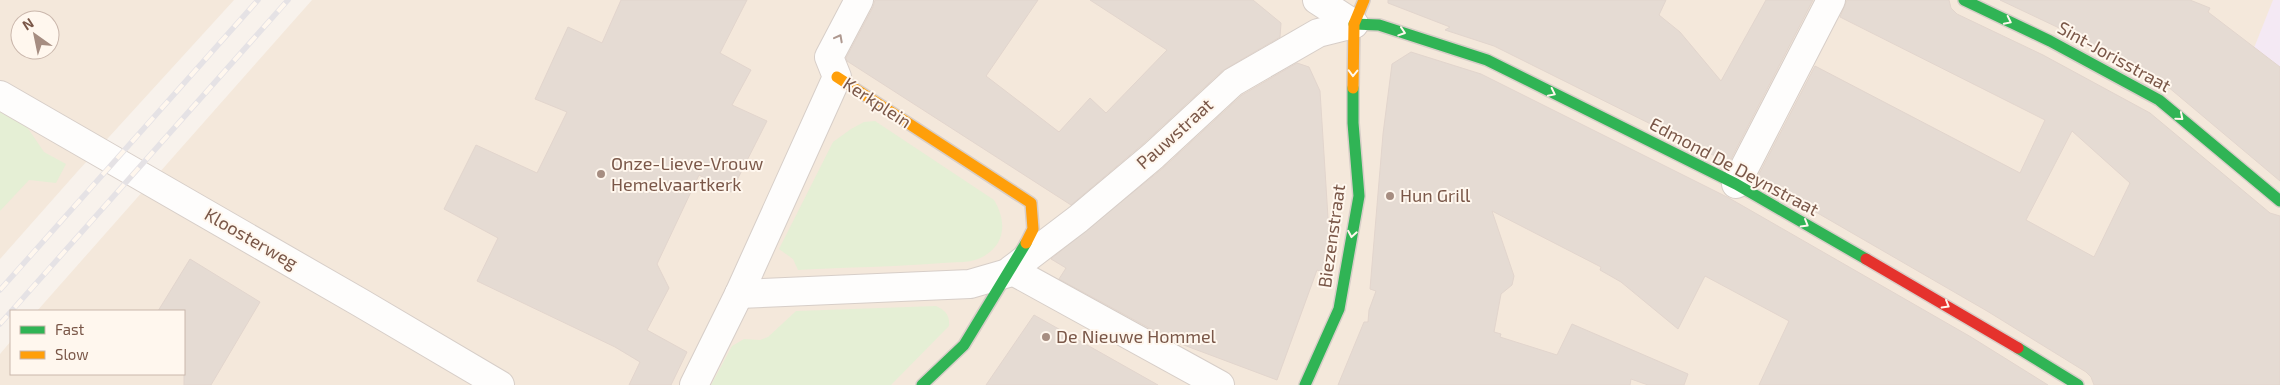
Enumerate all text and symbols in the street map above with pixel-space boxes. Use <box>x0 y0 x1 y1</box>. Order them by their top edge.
north arrow <box>10 10 60 60</box>
text: N <box>19 14 37 34</box>
one-way arrow <box>2003 15 2012 25</box>
street label: Sint-Jorisstraat <box>2054 16 2175 96</box>
one-way arrow <box>1397 26 1405 36</box>
one-way arrow <box>833 34 843 43</box>
one-way arrow <box>1348 69 1358 77</box>
street label: Kerkplein <box>839 72 916 132</box>
one-way arrow <box>1547 86 1556 97</box>
street label: Pauwstraat <box>1132 93 1217 173</box>
street label: Edmond De Deynstraat <box>1646 112 1823 220</box>
one-way arrow <box>2174 112 2183 120</box>
place label: Onze-Lieve-Vrouw Hemelvaartkerk <box>611 152 763 195</box>
marker: Onze-Lieve-Vrouw Hemelvaartkerk <box>595 168 607 180</box>
street label: Biezenstraat <box>1313 182 1349 289</box>
place label: Hun Grill <box>1400 184 1471 206</box>
marker: Hun Grill <box>1384 190 1396 202</box>
street label: Kloosterweg <box>201 203 302 274</box>
one-way arrow <box>1800 217 1809 227</box>
one-way arrow <box>1347 230 1357 239</box>
one-way arrow <box>1940 299 1949 309</box>
legend <box>10 310 185 375</box>
text: Fast <box>55 320 85 338</box>
place label: De Nieuwe Hommel <box>1056 325 1217 347</box>
marker: De Nieuwe Hommel <box>1040 331 1052 343</box>
text: Slow <box>55 345 89 363</box>

